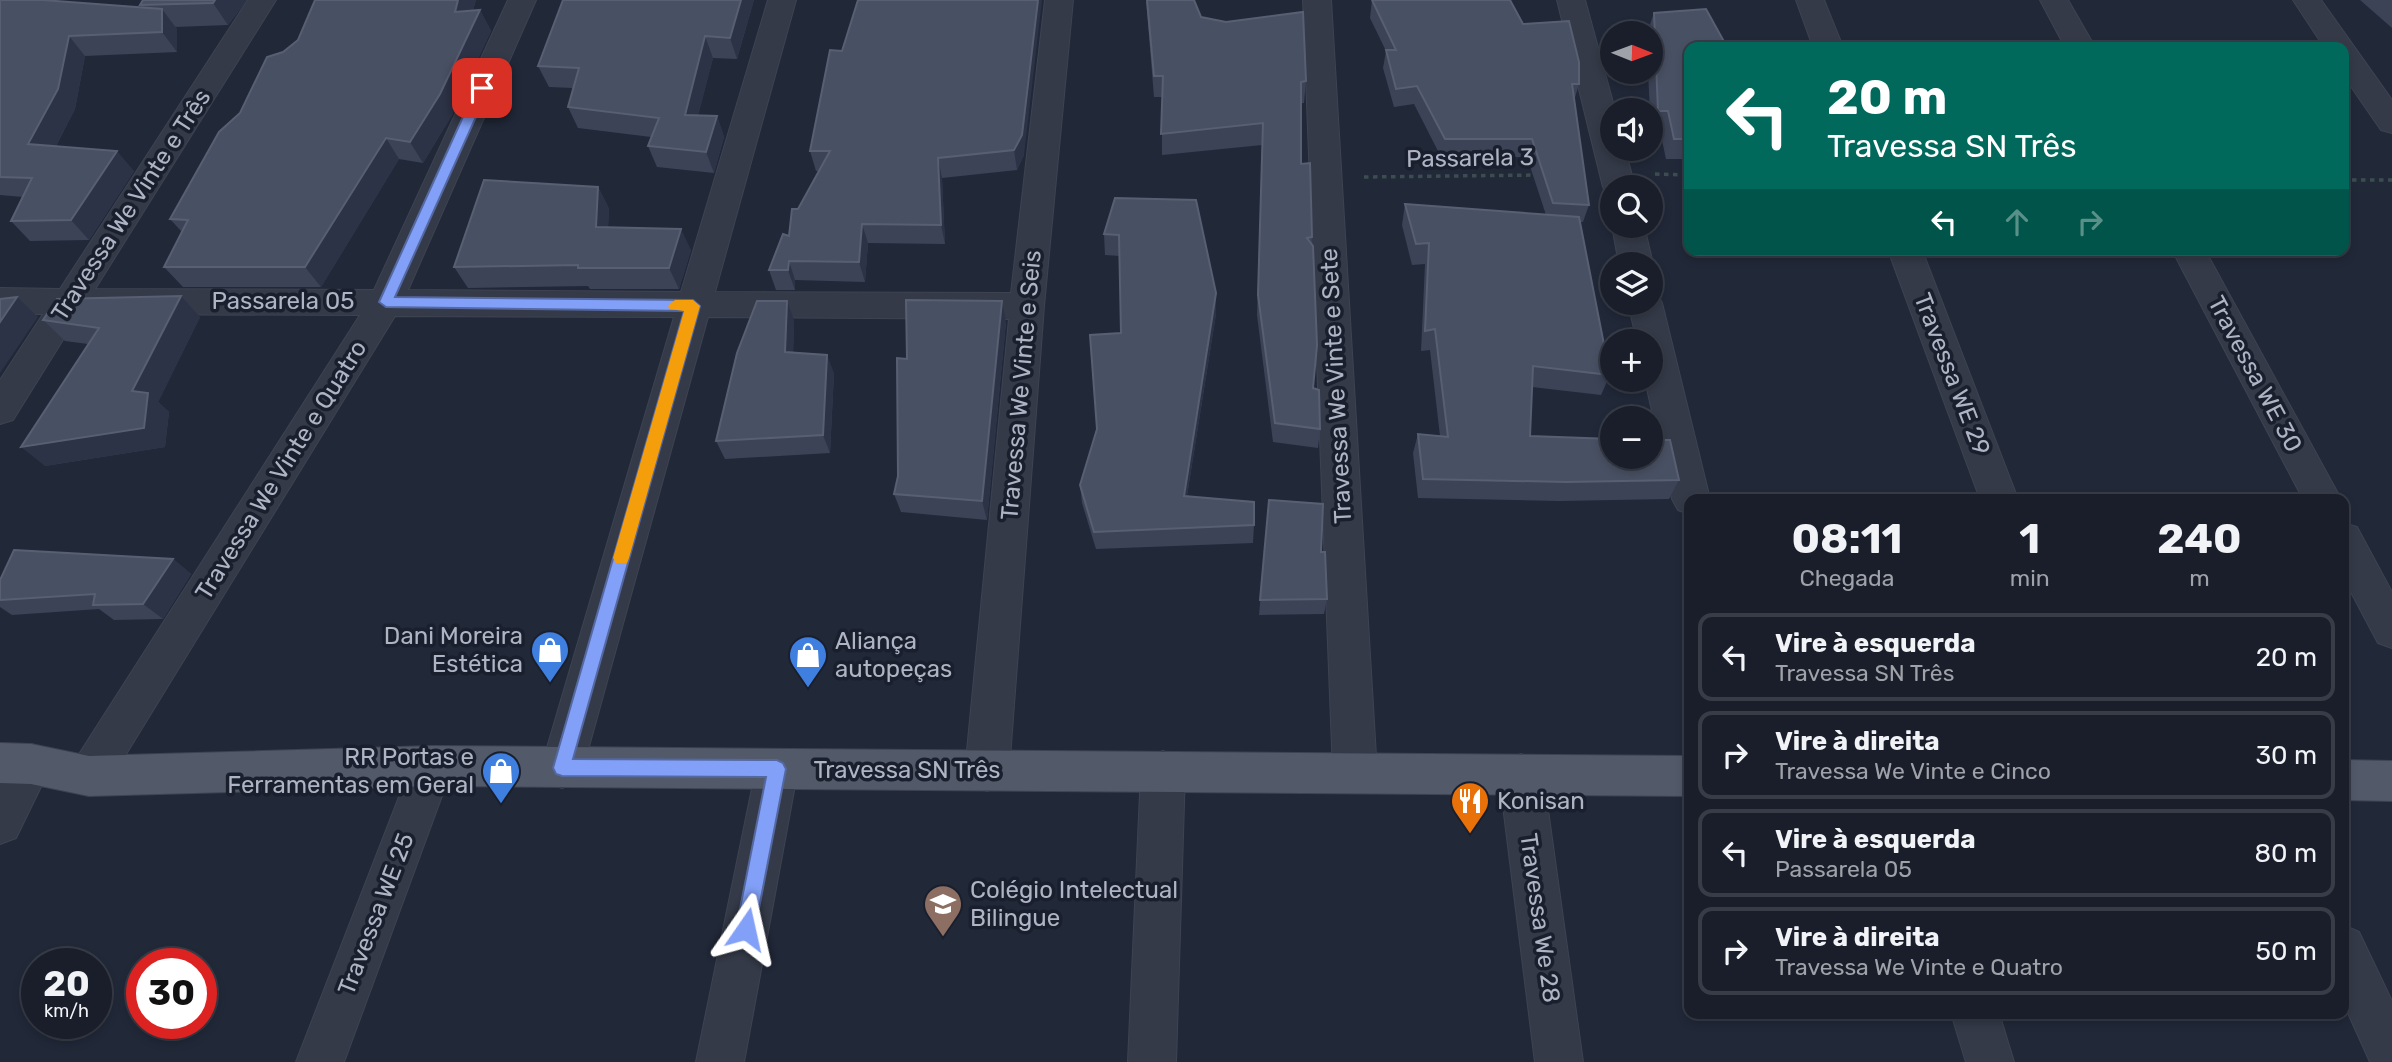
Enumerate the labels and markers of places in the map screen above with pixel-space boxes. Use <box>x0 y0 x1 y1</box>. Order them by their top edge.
pin <box>452 58 512 118</box>
place label: Dani Moreira Estética <box>384 622 523 678</box>
place label: Aliança autopeças <box>835 627 952 683</box>
shop icon: Dani Moreira Estética <box>529 629 571 684</box>
shop icon: Aliança autopeças <box>787 634 829 689</box>
place label: RR Portas e Ferramentas em Geral <box>227 743 474 799</box>
shop icon: RR Portas e Ferramentas em Geral <box>480 750 522 805</box>
restaurant icon: Konisan <box>1449 780 1491 835</box>
place label: Konisan <box>1497 787 1585 815</box>
place label: Colégio Intelectual Bilingue <box>970 876 1178 932</box>
school or university icon: Colégio Intelectual Bilingue <box>922 883 964 938</box>

